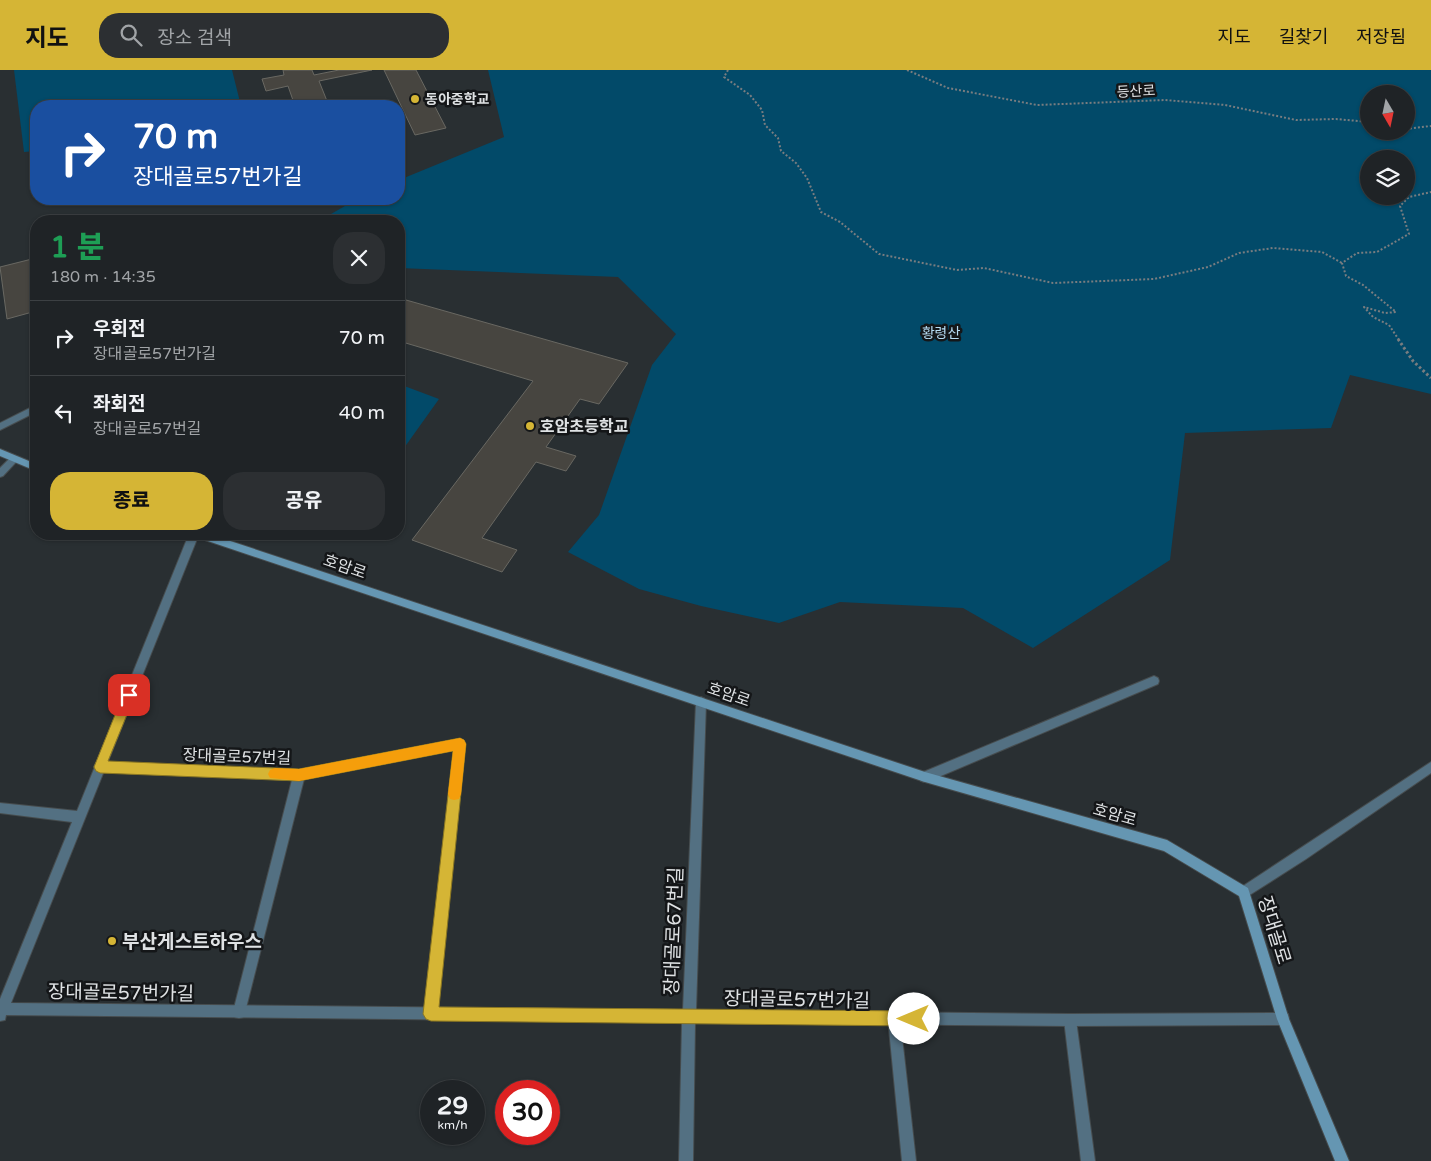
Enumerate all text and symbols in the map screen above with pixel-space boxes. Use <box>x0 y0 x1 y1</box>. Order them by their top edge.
search box <box>99 13 449 58</box>
icon: search <box>117 21 145 49</box>
text: 지도 <box>25 24 69 53</box>
text: 지도 <box>1218 26 1251 48</box>
text: 길찾기 <box>1279 26 1328 48</box>
text: 저장됨 <box>1356 26 1406 48</box>
text: 장소 검색 <box>157 27 232 49</box>
street label: 등산로 <box>1116 82 1156 101</box>
north arrow <box>1360 85 1415 140</box>
map controls <box>1360 85 1415 205</box>
place label: 동아중학교 <box>425 91 490 108</box>
marker: 동아중학교 <box>409 93 421 105</box>
text: 70 m <box>133 116 218 158</box>
icon: right <box>50 120 115 185</box>
button: layers <box>1360 150 1415 205</box>
text: 장대골로57번가길 <box>133 164 302 190</box>
text: 1 분 <box>50 229 104 266</box>
button: close <box>333 232 385 284</box>
text: 180 m · 14:35 <box>50 267 156 287</box>
text: 우회전 <box>93 318 145 340</box>
icon: right <box>50 324 78 352</box>
park label: 황령산 <box>922 325 960 342</box>
text: 70 m <box>339 327 385 349</box>
text: 장대골로57번가길 <box>93 344 216 364</box>
text: 좌회전 <box>93 393 145 415</box>
icon: left <box>50 399 78 427</box>
text: 40 m <box>339 402 385 424</box>
place label: 호암초등학교 <box>540 417 629 437</box>
text: 장대골로57번길 <box>93 419 201 439</box>
marker: 호암초등학교 <box>524 420 536 432</box>
button: 종료 <box>50 472 213 530</box>
button: 공유 <box>223 472 385 530</box>
street label: 호암로 <box>321 550 369 584</box>
pin <box>108 674 150 716</box>
street label: 호암로 <box>705 678 753 712</box>
icon: arrive <box>115 681 143 709</box>
street label: 장대골로57번길 <box>182 745 291 769</box>
street label: 호암로 <box>1091 799 1139 831</box>
street label: 장대골로67번길 <box>661 866 687 996</box>
street label: 장대골로 <box>1253 894 1295 967</box>
place label: 부산게스트하우스 <box>122 931 262 953</box>
marker: 부산게스트하우스 <box>106 935 118 947</box>
street label: 장대골로57번가길 <box>48 981 194 1005</box>
street label: 장대골로57번가길 <box>724 988 870 1012</box>
position arrow <box>887 992 939 1044</box>
speed limit sign: 30 <box>495 1080 560 1145</box>
text: 29 <box>437 1091 468 1121</box>
text: km/h <box>437 1118 468 1132</box>

